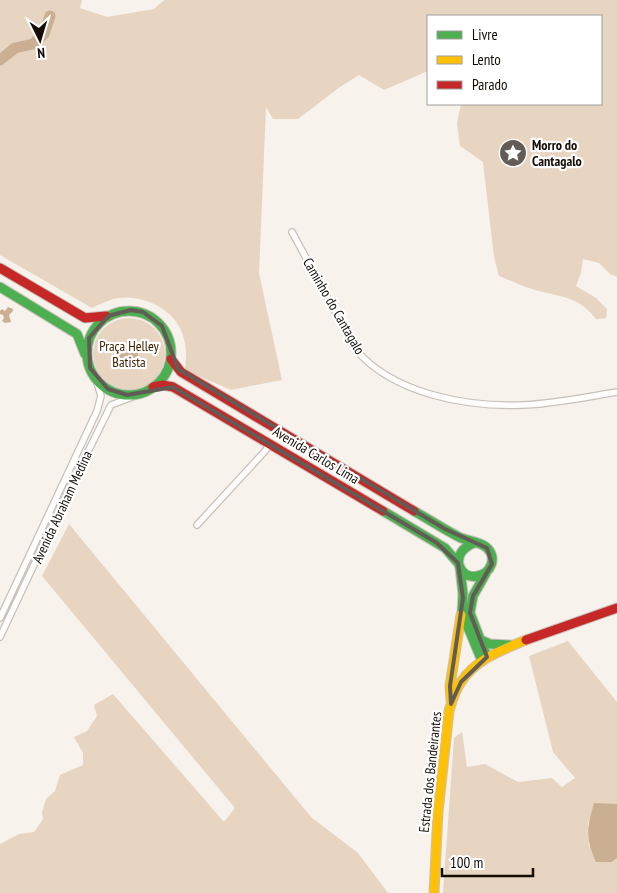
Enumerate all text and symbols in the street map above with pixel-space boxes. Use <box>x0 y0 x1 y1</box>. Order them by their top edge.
north arrow <box>15 15 65 65</box>
legend <box>427 15 602 105</box>
text: Livre <box>472 25 498 44</box>
text: N <box>37 44 46 62</box>
text: Lento <box>472 50 501 69</box>
text: Parado <box>472 75 507 94</box>
place label: Morro do Cantagalo <box>532 136 582 170</box>
place icon: Morro do Cantagalo <box>498 138 528 168</box>
street label: Caminho do Cantagalo <box>299 254 369 358</box>
park label: Praça Helley Batista <box>99 337 160 371</box>
street label: Avenida Carlos Lima <box>270 422 362 488</box>
street label: Avenida Abraham Medina <box>28 448 96 566</box>
street label: Estrada dos Bandeirantes <box>415 710 445 833</box>
scale bar <box>442 846 533 878</box>
text: 100 m <box>450 853 483 872</box>

